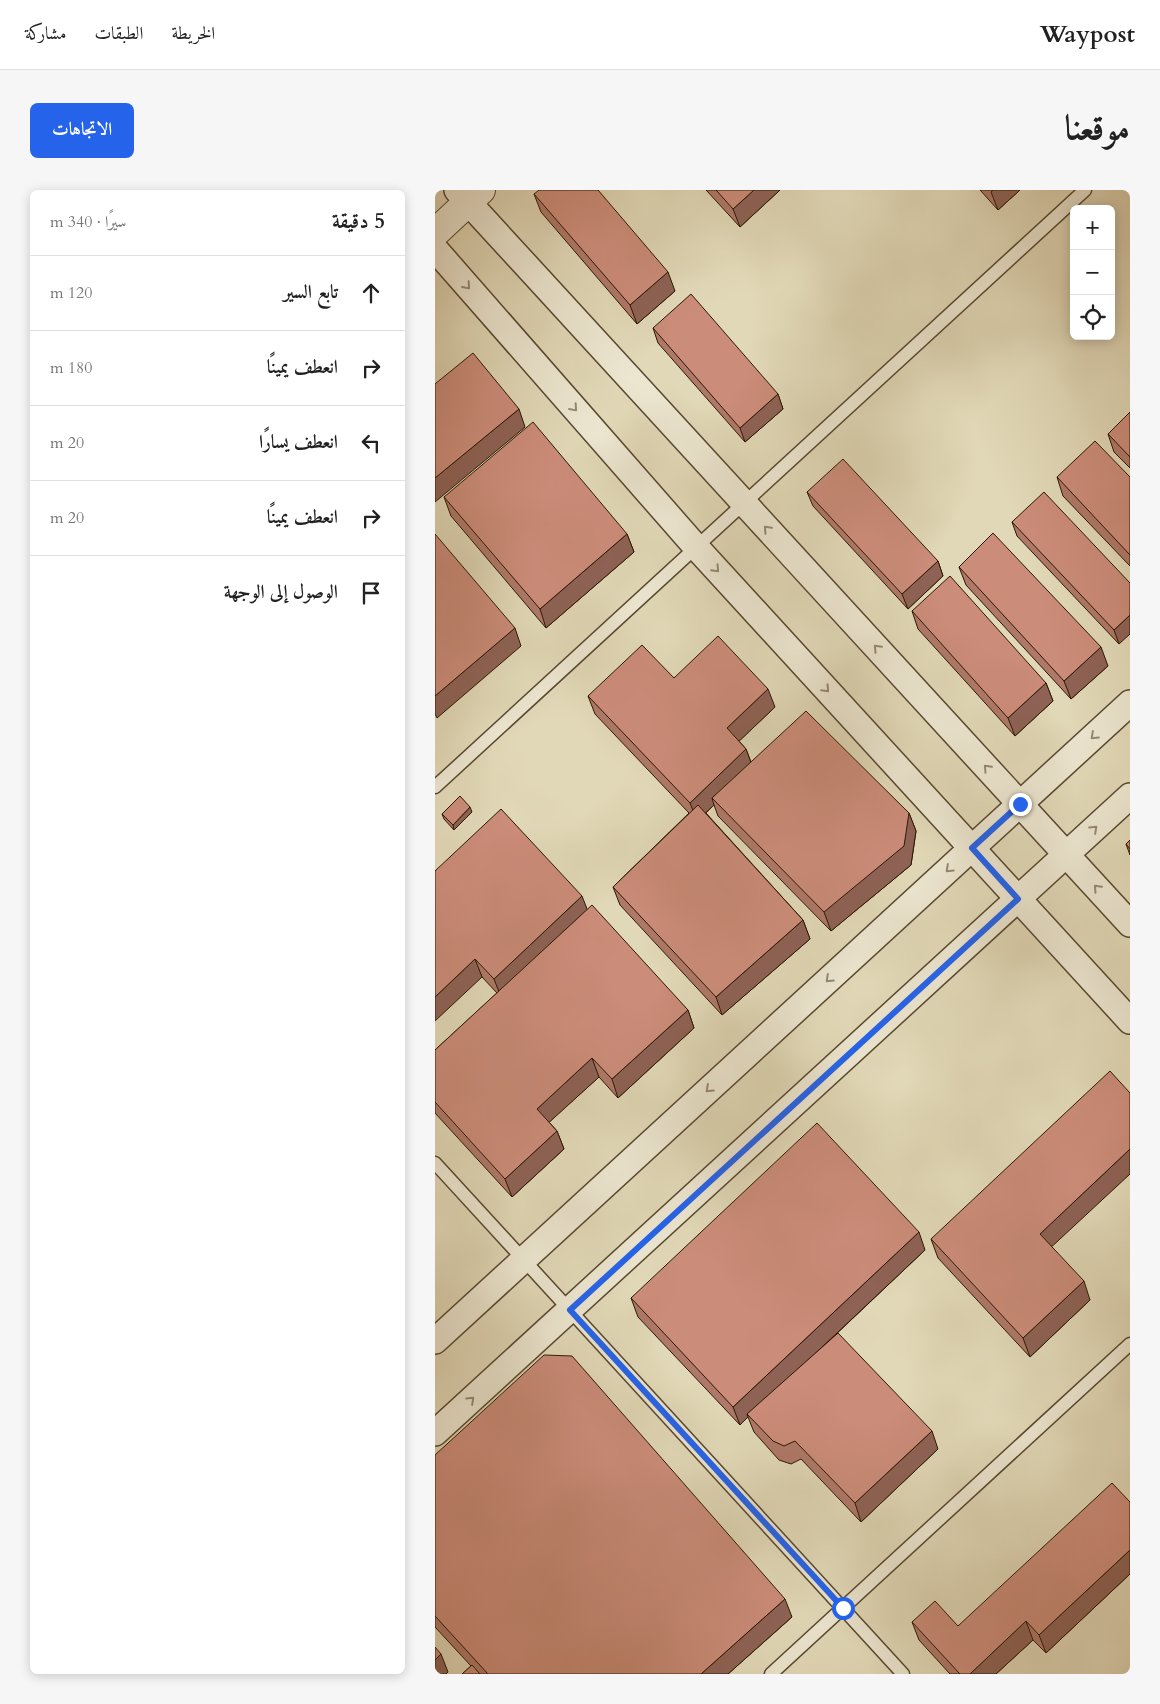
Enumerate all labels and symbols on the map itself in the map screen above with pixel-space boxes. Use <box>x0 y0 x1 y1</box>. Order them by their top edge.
one-way arrow <box>461 280 470 289</box>
one-way arrow <box>568 402 577 411</box>
one-way arrow <box>764 525 773 534</box>
one-way arrow <box>710 564 719 573</box>
one-way arrow <box>874 645 883 654</box>
one-way arrow <box>820 683 829 692</box>
one-way arrow <box>1091 730 1100 739</box>
one-way arrow <box>984 764 993 773</box>
route end <box>1009 793 1032 816</box>
one-way arrow <box>1088 826 1097 835</box>
one-way arrow <box>945 864 954 873</box>
one-way arrow <box>1094 884 1103 893</box>
one-way arrow <box>825 973 834 982</box>
one-way arrow <box>706 1083 715 1092</box>
one-way arrow <box>465 1397 474 1406</box>
route start <box>832 1597 855 1620</box>

